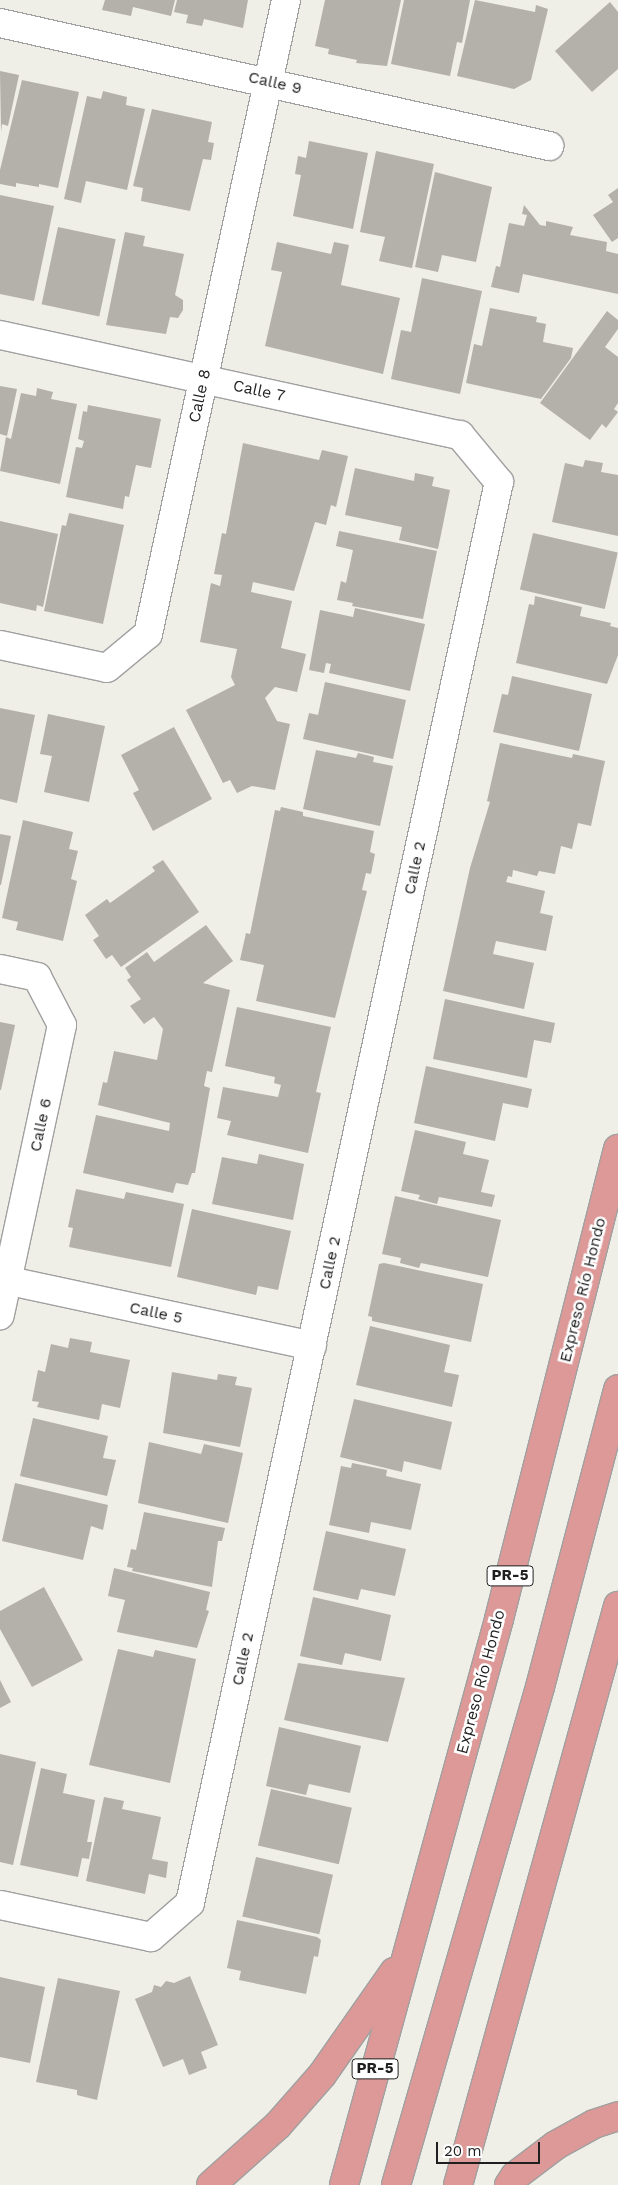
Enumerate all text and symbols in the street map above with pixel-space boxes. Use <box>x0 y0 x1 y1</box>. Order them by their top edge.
street label: Calle 9 <box>246 68 304 98</box>
street label: Calle 8 <box>185 367 215 425</box>
street label: Calle 7 <box>231 376 287 406</box>
street label: Calle 2 <box>400 840 430 896</box>
street label: Calle 6 <box>26 1096 56 1154</box>
street label: Expreso Río Hondo <box>556 1216 610 1364</box>
street label: Calle 2 <box>315 1235 345 1291</box>
street label: Calle 5 <box>128 1298 184 1328</box>
road number: PR-5 <box>486 1564 534 1588</box>
street label: Expreso Río Hondo <box>453 1608 509 1756</box>
street label: Calle 2 <box>228 1631 258 1687</box>
road number: PR-5 <box>351 2056 399 2082</box>
scale bar <box>438 2132 542 2164</box>
text: 20 m <box>444 2142 482 2160</box>

